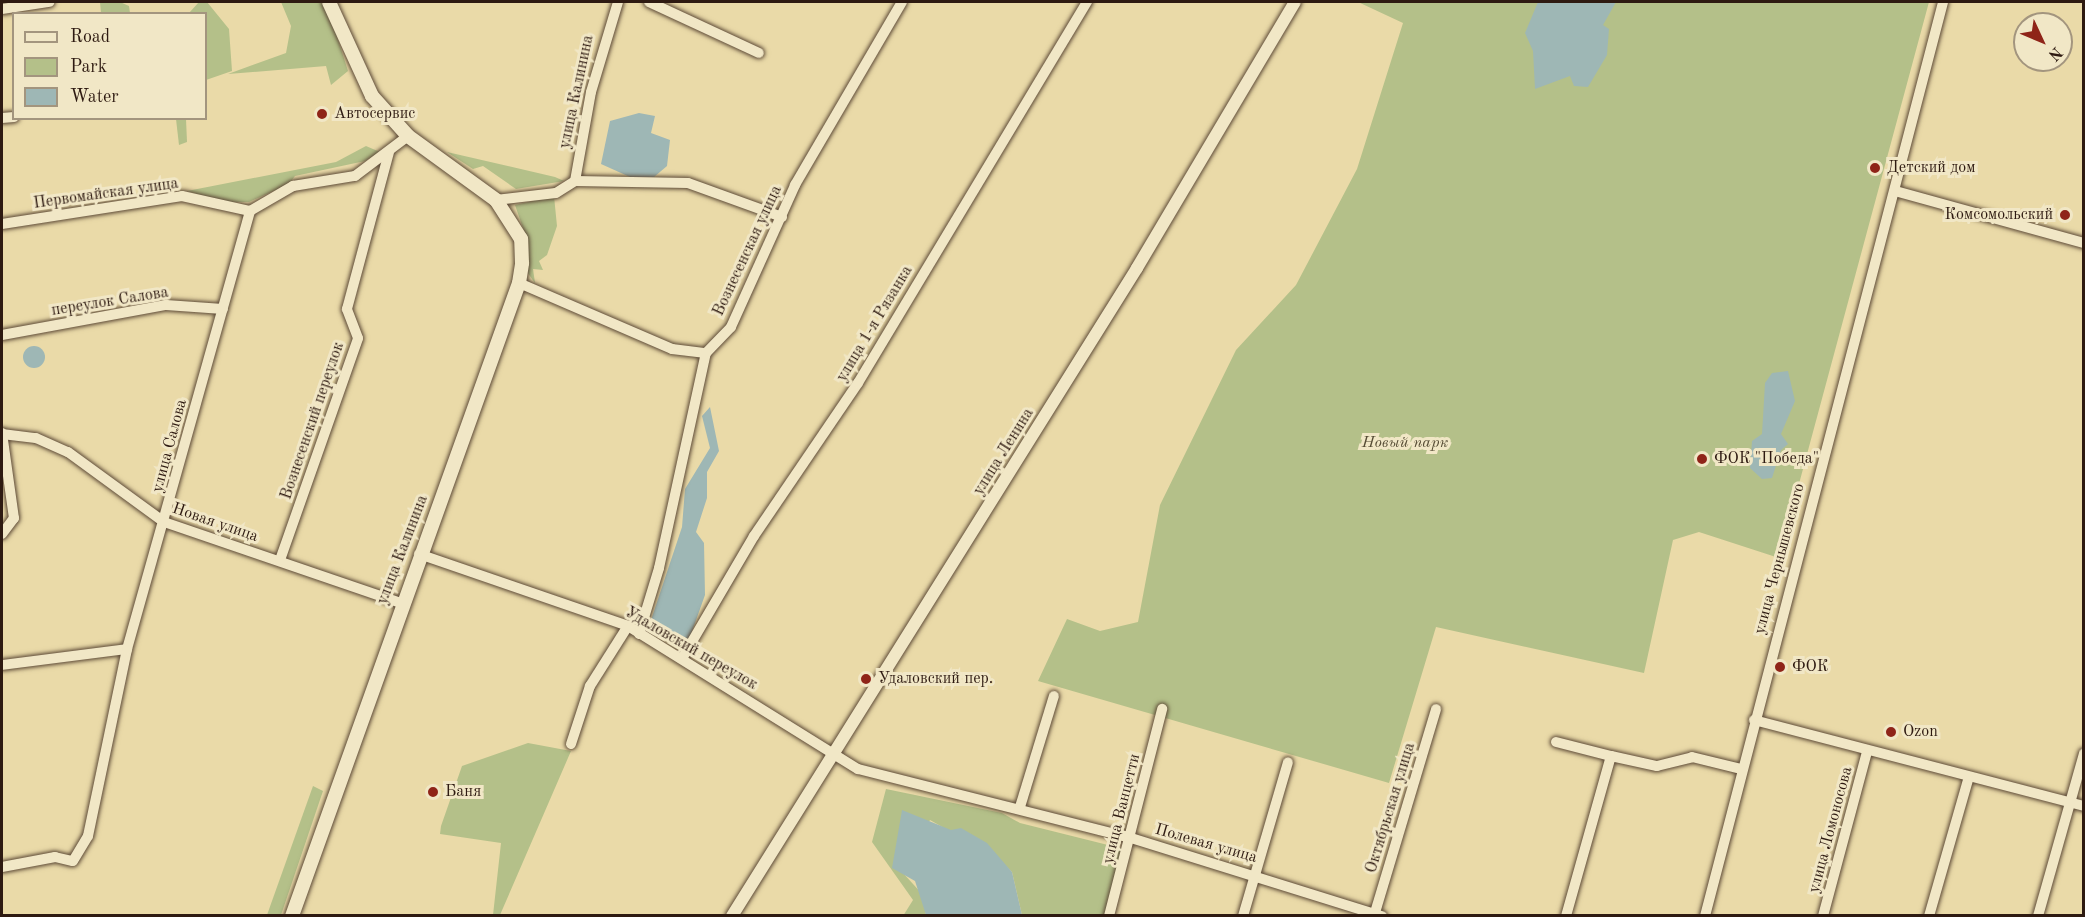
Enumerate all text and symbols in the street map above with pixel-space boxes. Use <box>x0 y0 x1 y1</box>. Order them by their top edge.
legend <box>12 12 207 120</box>
north arrow <box>2013 12 2073 72</box>
text: Road <box>70 28 110 46</box>
street label: улица Калинина <box>556 33 598 151</box>
text: N <box>2045 43 2065 63</box>
text: Park <box>70 58 107 76</box>
text: Water <box>70 88 119 106</box>
place label: Автосервис <box>334 104 415 124</box>
marker: Автосервис <box>315 107 329 121</box>
place label: Детский дом <box>1887 158 1975 178</box>
marker: Детский дом <box>1868 161 1882 175</box>
street label: Первомайская улица <box>32 174 180 214</box>
street label: Вознесенская улица <box>709 183 787 319</box>
place label: Комсомольский <box>1944 205 2053 225</box>
marker: Комсомольский <box>2058 208 2072 222</box>
street label: улица 1-я Рязанка <box>833 262 917 386</box>
street label: переулок Салова <box>50 283 170 321</box>
street label: Вознесенский переулок <box>277 340 349 502</box>
street label: улица Салова <box>148 397 192 495</box>
street label: улица Ленина <box>970 405 1038 499</box>
park label: Новый парк <box>1362 433 1448 453</box>
place label: ФОК "Победа" <box>1714 449 1819 469</box>
marker: ФОК "Победа" <box>1695 452 1709 466</box>
street label: улица Чернышевского <box>1751 481 1809 637</box>
street label: улица Калинина <box>373 493 433 607</box>
street label: Новая улица <box>169 499 261 547</box>
street label: Удаловский переулок <box>621 603 761 695</box>
place label: ФОК <box>1792 657 1828 677</box>
marker: ФОК <box>1773 660 1787 674</box>
place label: Удаловский пер. <box>878 669 993 689</box>
marker: Удаловский пер. <box>859 672 873 686</box>
place label: Ozon <box>1903 722 1938 742</box>
marker: Ozon <box>1884 725 1898 739</box>
street label: Октябрьская улица <box>1362 740 1420 876</box>
street label: улица Ванцетти <box>1099 752 1145 866</box>
street label: улица Ломоносова <box>1805 765 1857 895</box>
place label: Баня <box>445 782 481 802</box>
marker: Баня <box>426 785 440 799</box>
street label: Полевая улица <box>1153 820 1259 868</box>

